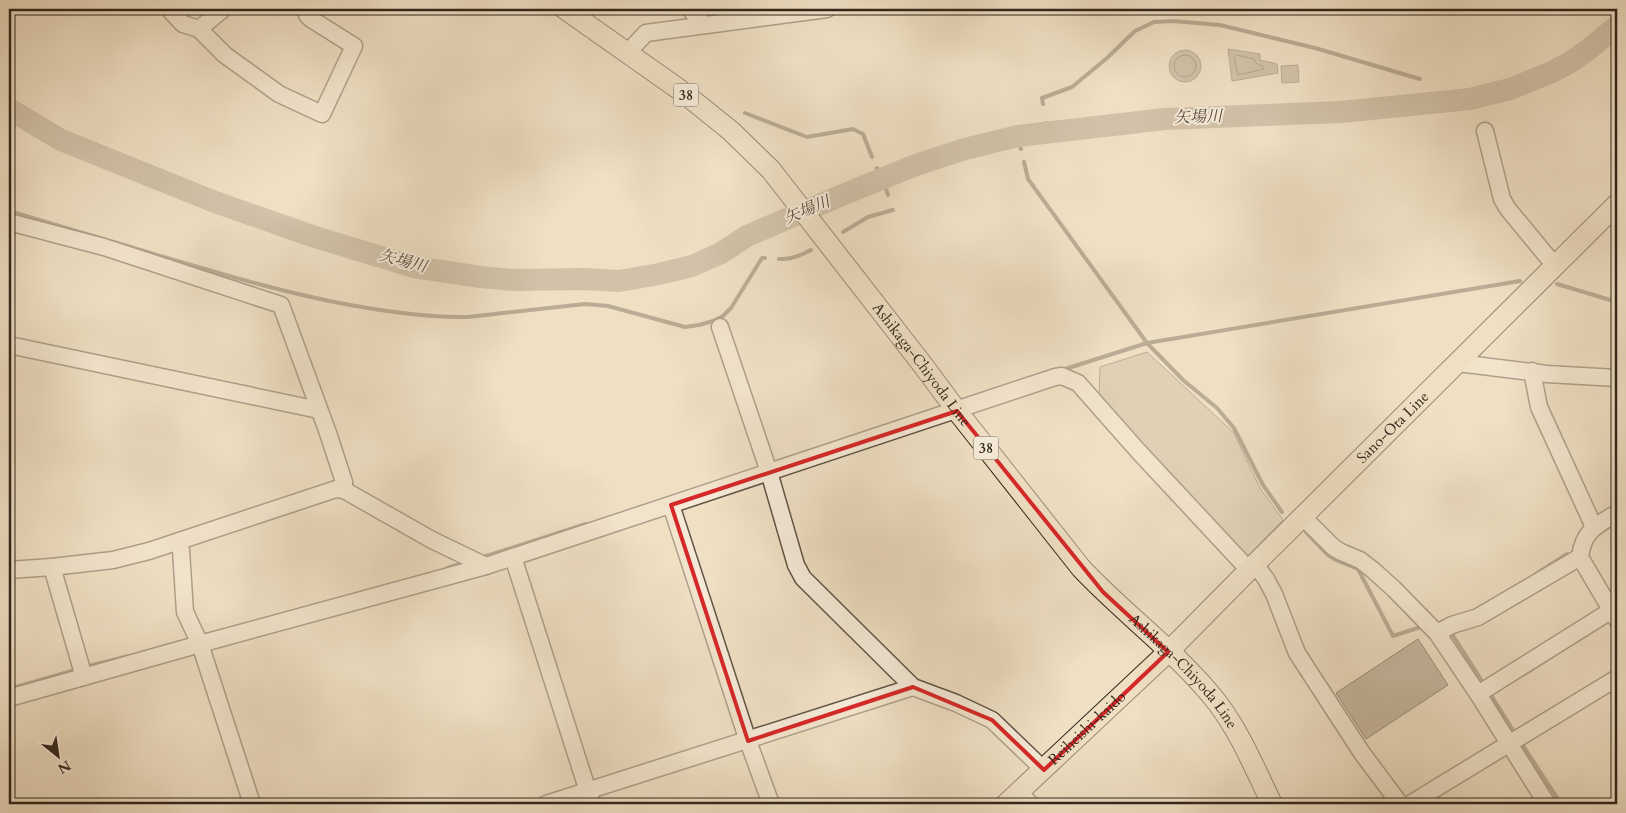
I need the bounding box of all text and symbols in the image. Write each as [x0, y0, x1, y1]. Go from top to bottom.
road number: 38 [674, 84, 698, 106]
water label: 矢場川 [1174, 105, 1224, 129]
water label: 矢場川 [781, 190, 835, 230]
water label: 矢場川 [377, 244, 431, 278]
street label: Ashikaga-Chiyoda Line [868, 298, 976, 431]
street label: Sano-Ota Line [1352, 387, 1433, 467]
road number: 38 [974, 436, 998, 459]
street label: Ashikaga-Chiyoda Line [1125, 609, 1242, 733]
street label: Reiheishi-kaido [1044, 687, 1130, 769]
north arrow [32, 730, 82, 780]
text: N [54, 756, 74, 778]

